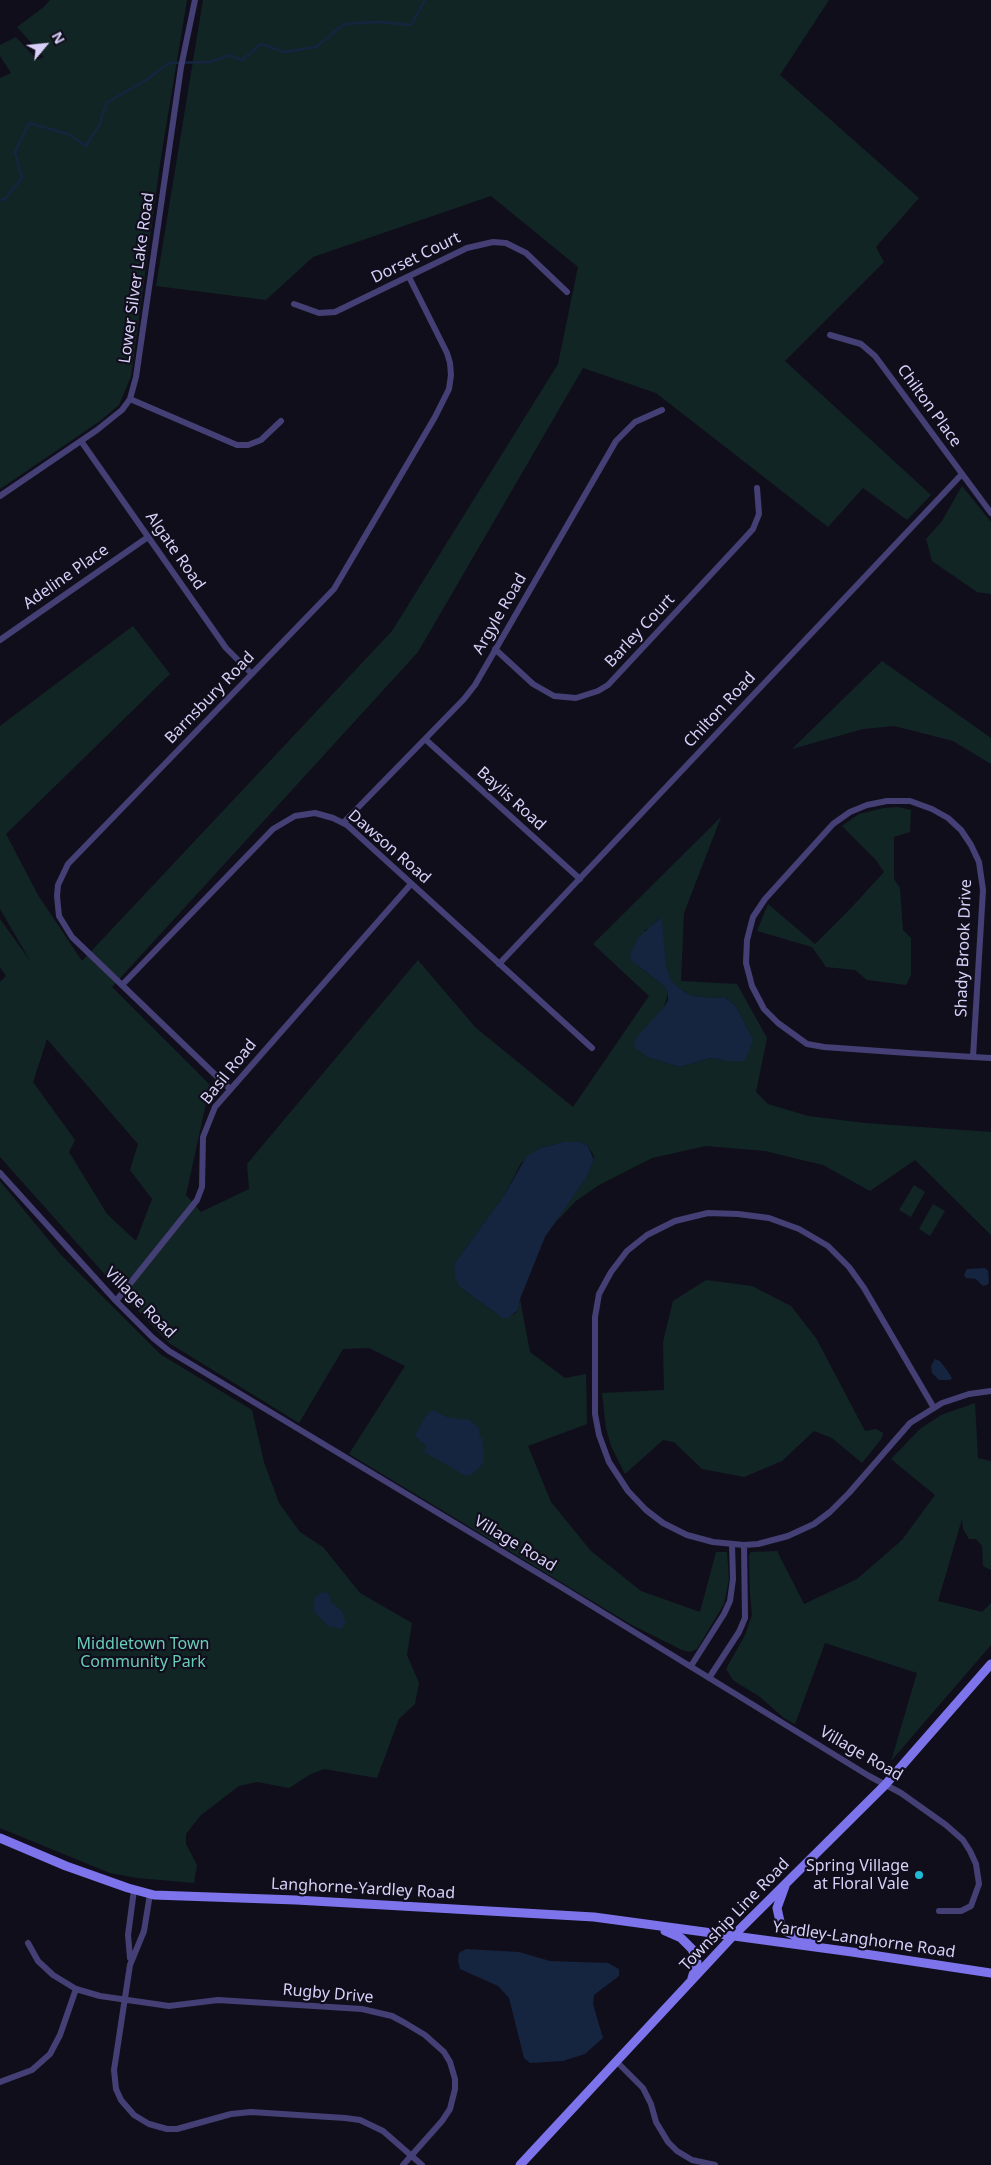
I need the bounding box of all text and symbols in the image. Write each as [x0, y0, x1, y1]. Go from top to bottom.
north arrow [20, 20, 70, 70]
text: N [48, 28, 70, 47]
street label: Lower Silver Lake Road [115, 191, 159, 365]
street label: Dorset Court [368, 228, 464, 288]
street label: Chilton Place [893, 361, 965, 451]
street label: Algate Road [141, 508, 209, 594]
street label: Adeline Place [20, 540, 112, 614]
street label: Argyle Road [469, 570, 531, 658]
street label: Barley Court [601, 590, 679, 672]
street label: Barnsbury Road [161, 648, 259, 748]
street label: Chilton Road [680, 668, 760, 752]
street label: Baylis Road [473, 763, 549, 835]
street label: Dawson Road [344, 806, 434, 888]
street label: Shady Brook Drive [952, 879, 976, 1017]
street label: Basil Road [197, 1036, 261, 1108]
street label: Village Road [101, 1264, 179, 1342]
street label: Village Road [470, 1512, 560, 1576]
park label: Middletown Town Community Park [77, 1634, 209, 1672]
street label: Village Road [816, 1723, 906, 1785]
street label: Township Line Road [676, 1855, 794, 1975]
place label: Spring Village at Floral Vale [806, 1856, 909, 1894]
marker: Spring Village at Floral Vale [913, 1869, 925, 1881]
street label: Langhorne-Yardley Road [270, 1875, 456, 1903]
street label: Yardley-Langhorne Road [771, 1918, 957, 1962]
street label: Rugby Drive [282, 1980, 374, 2008]

